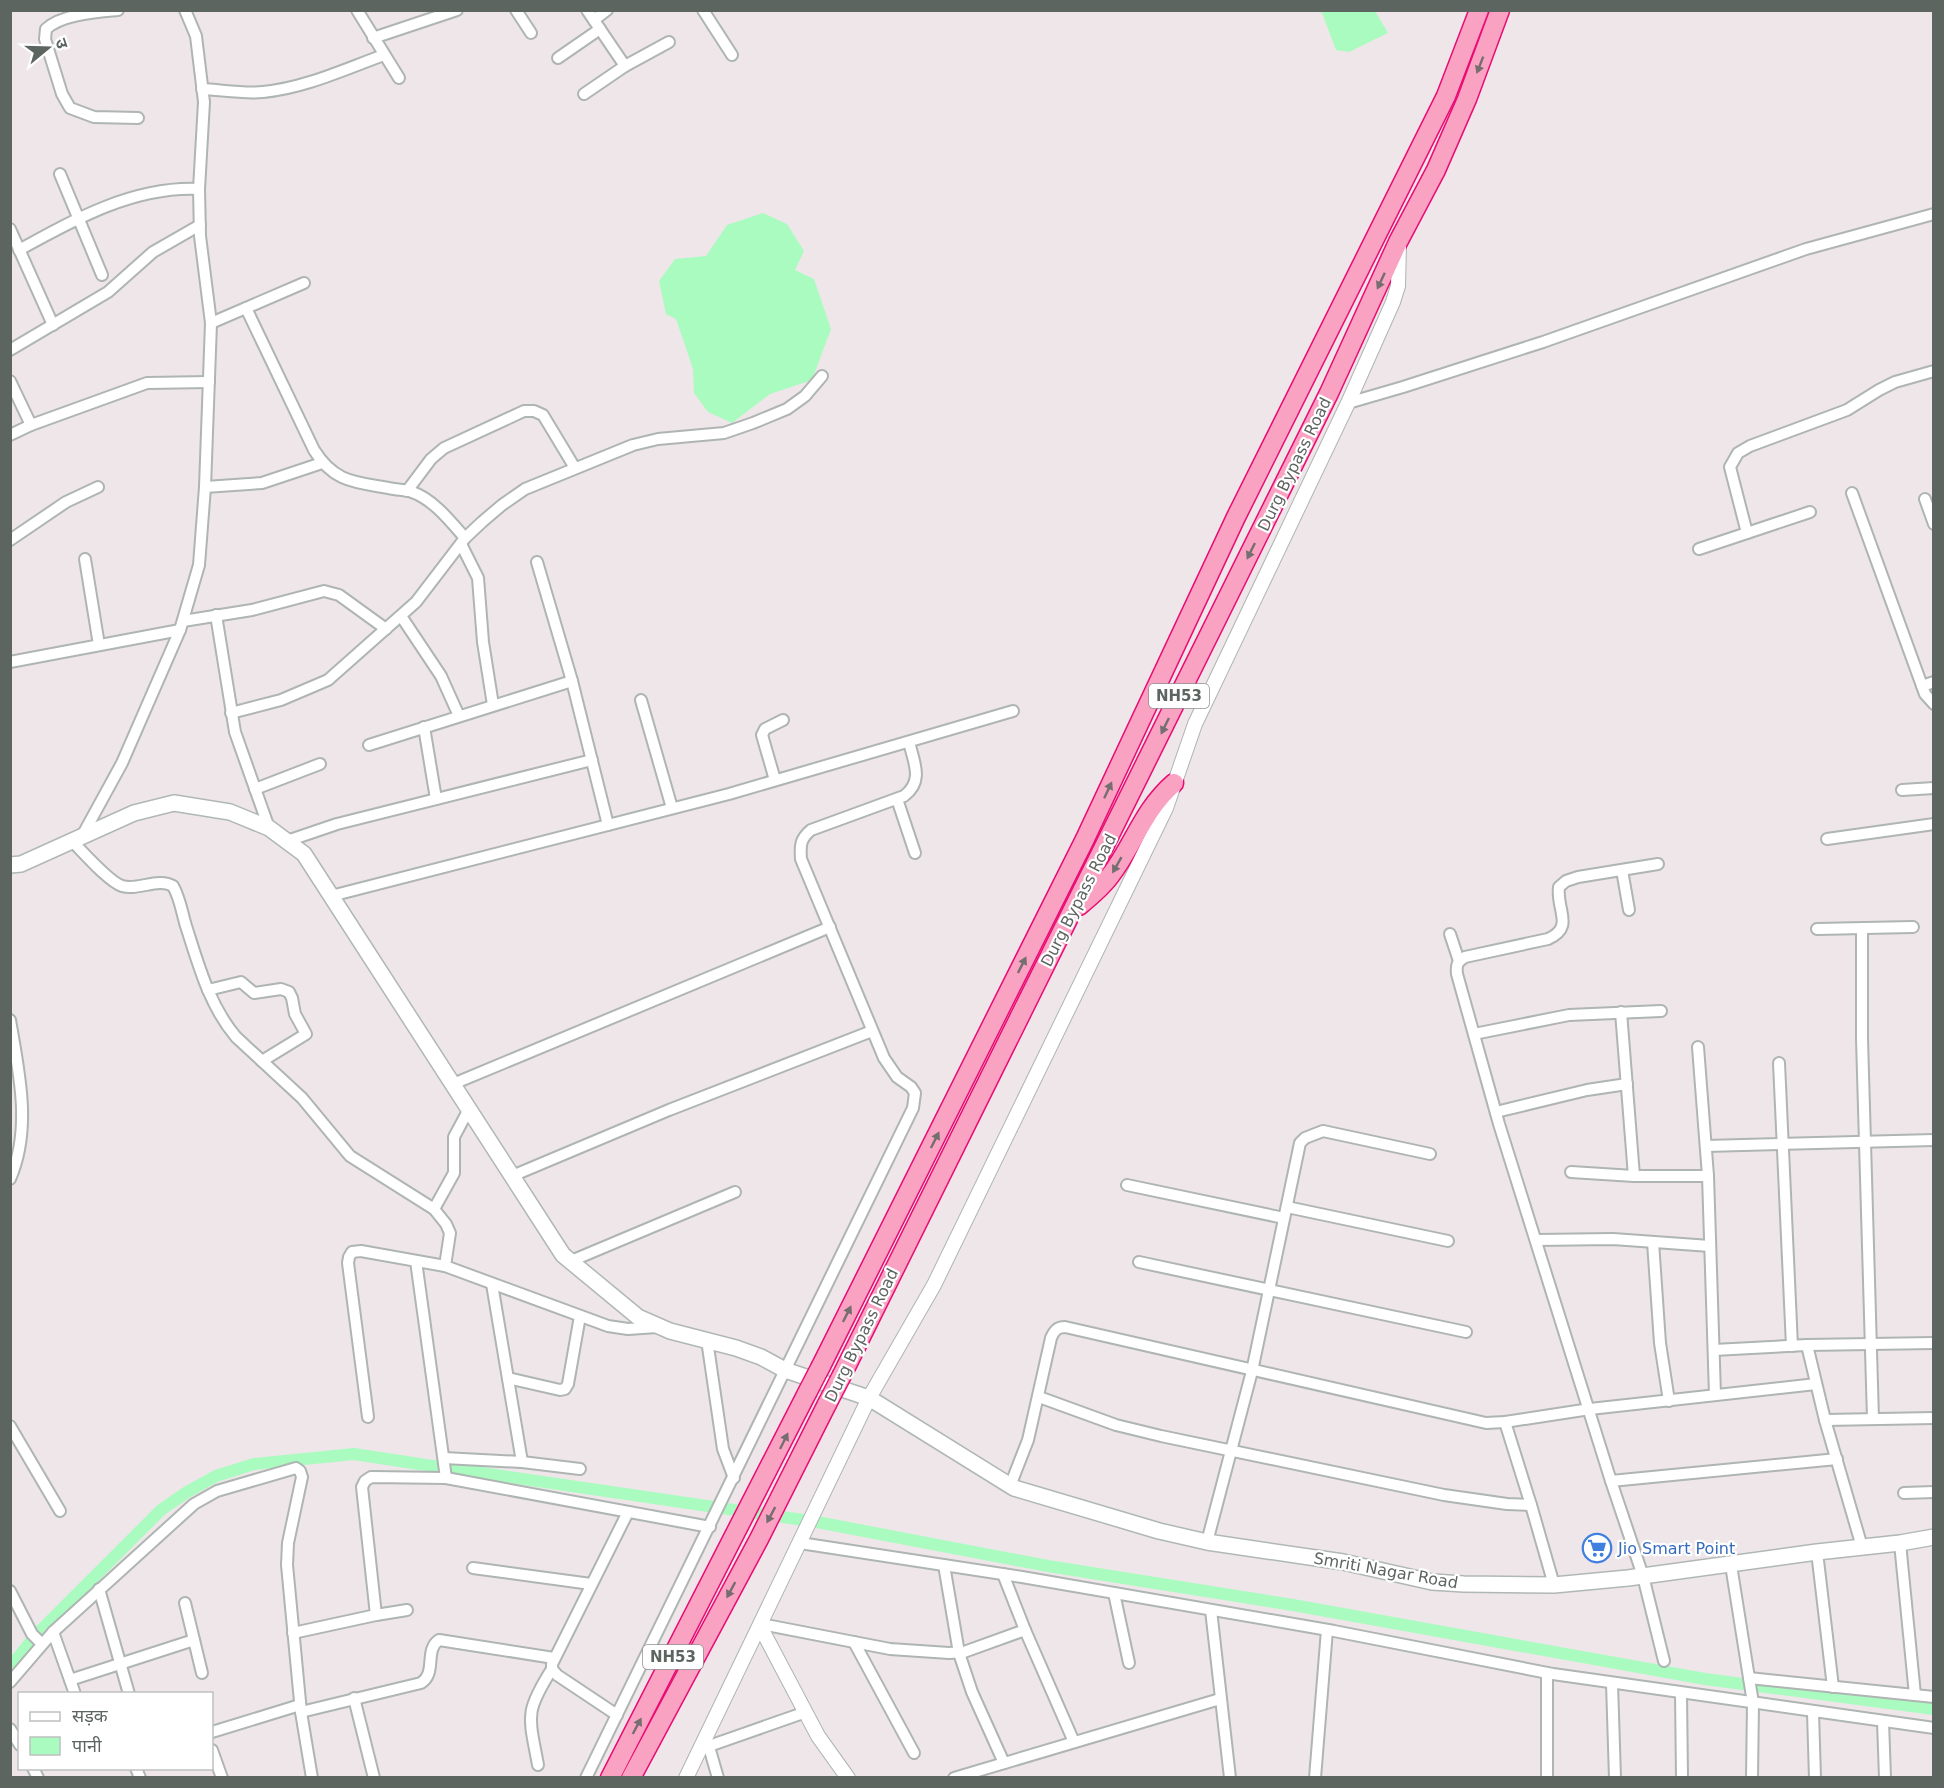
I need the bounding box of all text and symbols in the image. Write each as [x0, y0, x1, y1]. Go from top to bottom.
north arrow [18, 18, 78, 78]
text: उ [51, 36, 72, 51]
one-way arrow [1475, 57, 1485, 75]
one-way arrow [1376, 272, 1386, 290]
street label: Durg Bypass Road [1254, 394, 1335, 534]
one-way arrow [1246, 542, 1256, 559]
road number: NH53 [1149, 684, 1209, 708]
one-way arrow [1160, 717, 1170, 734]
one-way arrow [1103, 782, 1112, 799]
street label: Durg Bypass Road [1037, 831, 1120, 970]
one-way arrow [1112, 857, 1122, 874]
one-way arrow [1016, 956, 1026, 974]
one-way arrow [930, 1131, 939, 1148]
street label: Durg Bypass Road [821, 1265, 902, 1405]
one-way arrow [843, 1305, 852, 1322]
one-way arrow [779, 1433, 788, 1450]
one-way arrow [766, 1507, 776, 1524]
supermarket icon: Jio Smart Point [1581, 1532, 1613, 1564]
place label: Jio Smart Point [1617, 1539, 1735, 1558]
street label: Smriti Nagar Road [1312, 1548, 1460, 1593]
one-way arrow [727, 1582, 736, 1599]
road number: NH53 [643, 1645, 703, 1669]
legend [18, 1692, 213, 1770]
text: सड़क [72, 1705, 109, 1726]
one-way arrow [632, 1717, 642, 1734]
text: पानी [72, 1735, 102, 1756]

